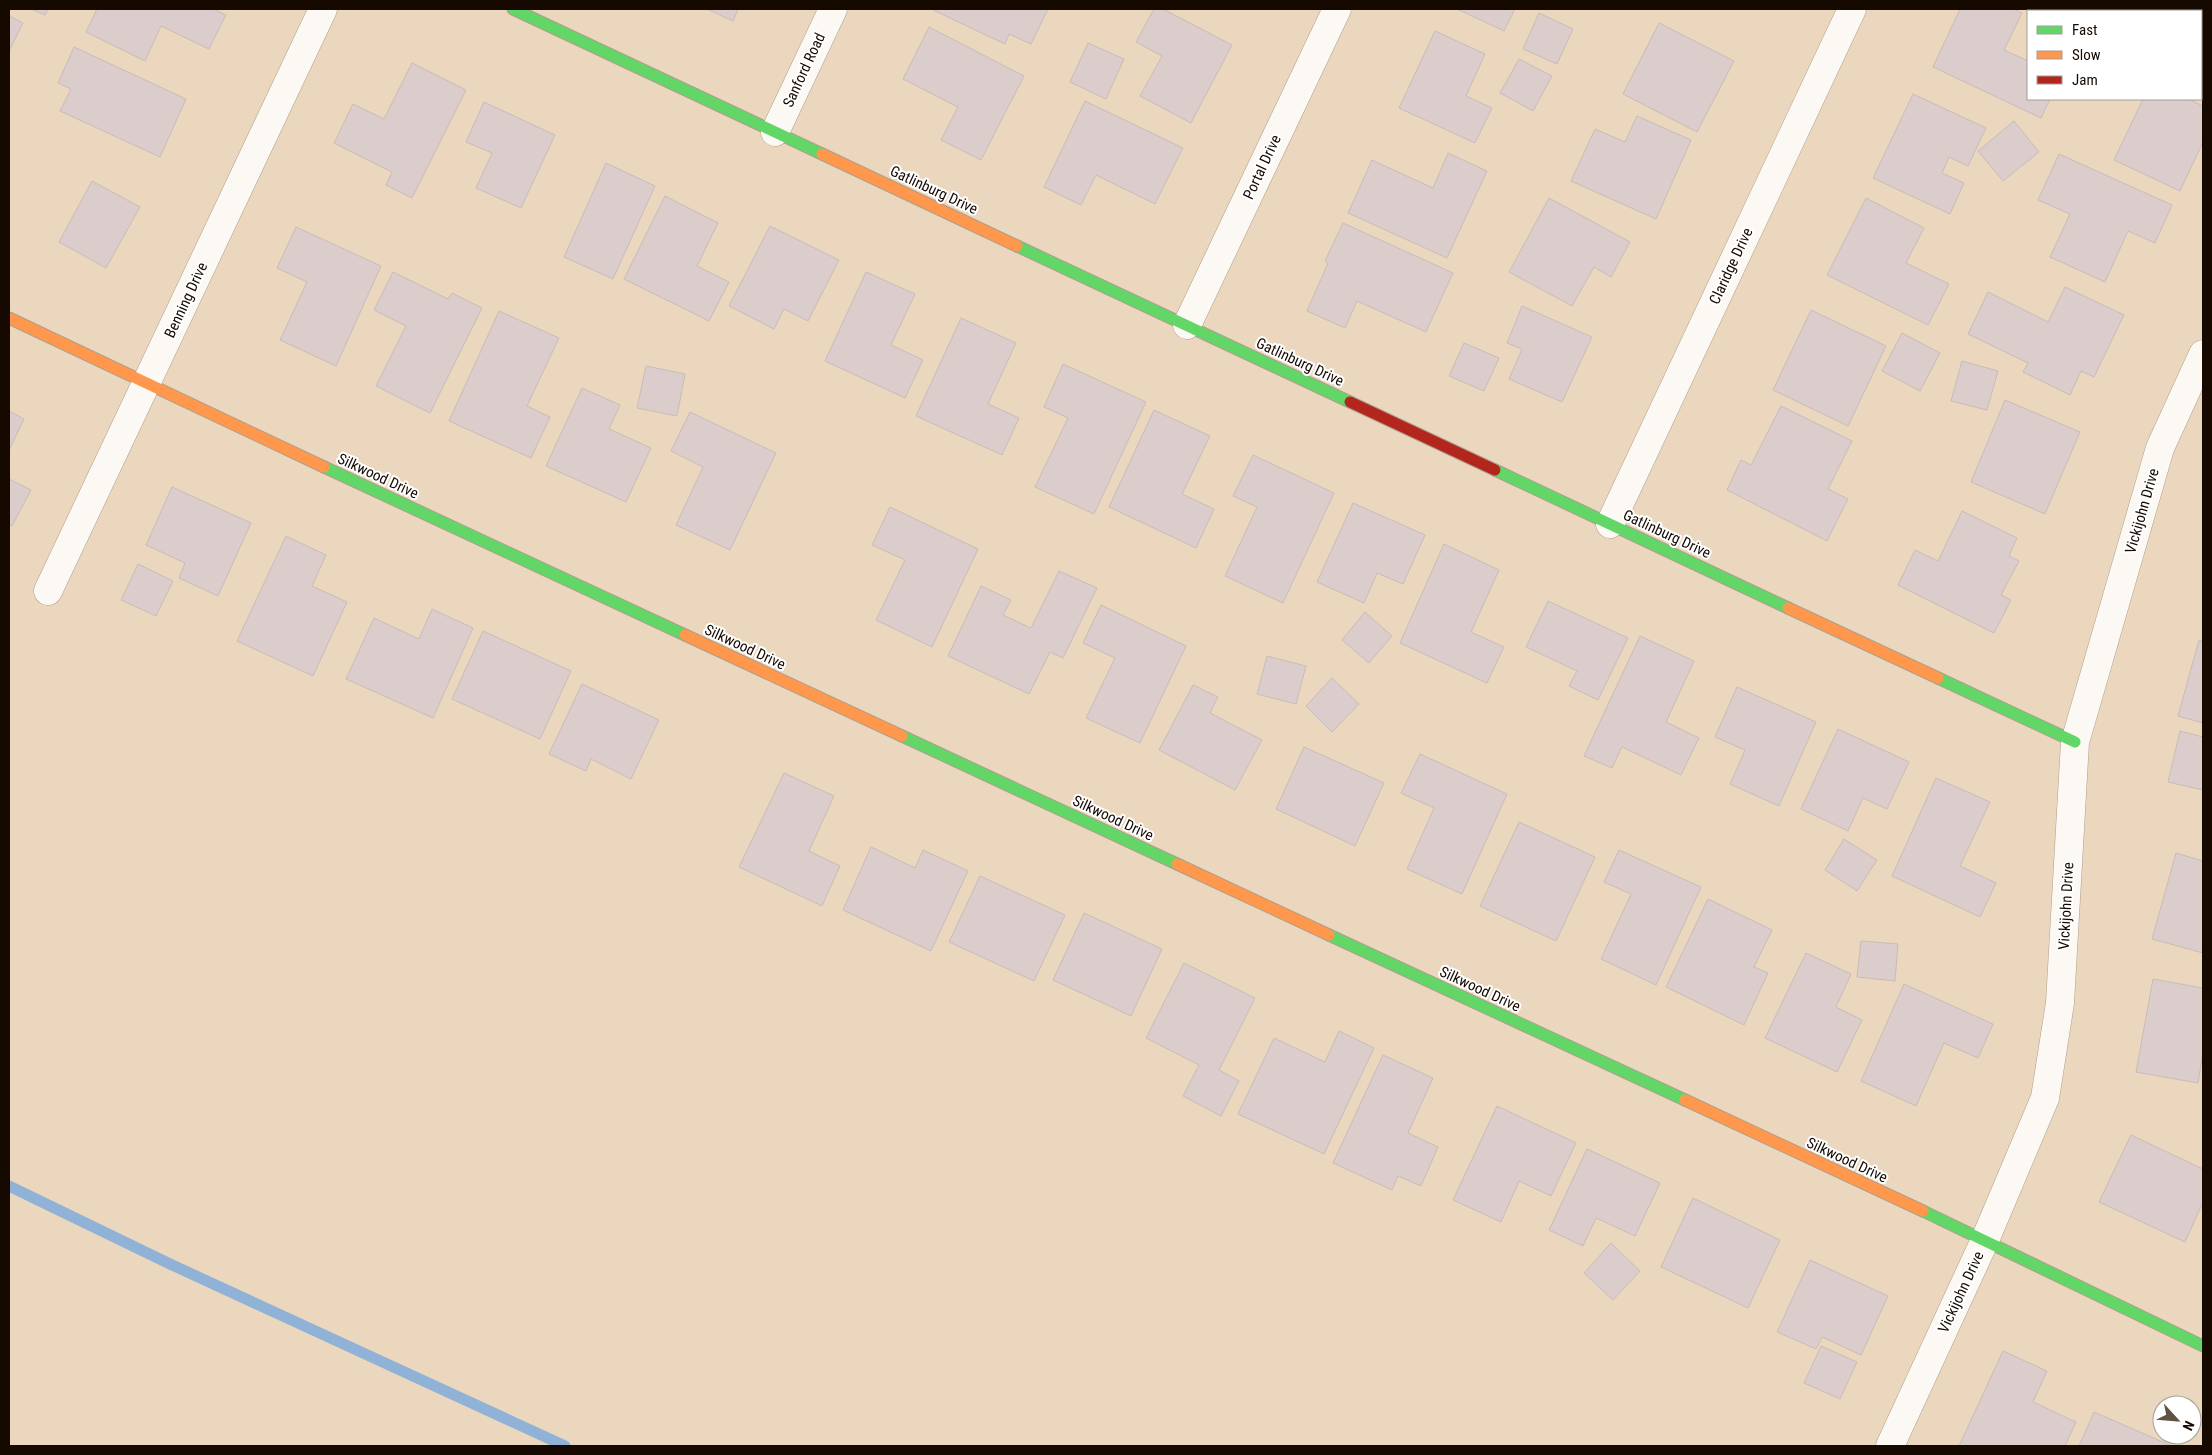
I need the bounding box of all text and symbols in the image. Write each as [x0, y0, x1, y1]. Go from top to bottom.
legend [2027, 10, 2202, 100]
text: Fast [2072, 21, 2097, 39]
street label: Sanford Road [779, 30, 829, 110]
text: Slow [2072, 46, 2101, 64]
text: Jam [2072, 71, 2098, 89]
street label: Portal Drive [1239, 132, 1285, 202]
street label: Gatlinburg Drive [887, 162, 981, 218]
street label: Claridge Drive [1705, 225, 1757, 307]
street label: Benning Drive [161, 259, 211, 341]
street label: Gatlinburg Drive [1253, 334, 1347, 390]
street label: Silkwood Drive [335, 449, 421, 503]
street label: Vickijohn Drive [2121, 466, 2163, 556]
street label: Gatlinburg Drive [1620, 506, 1714, 562]
street label: Silkwood Drive [702, 620, 788, 674]
street label: Silkwood Drive [1070, 791, 1156, 845]
street label: Vickijohn Drive [2055, 862, 2077, 950]
street label: Silkwood Drive [1437, 962, 1523, 1016]
street label: Silkwood Drive [1804, 1133, 1890, 1187]
street label: Vickijohn Drive [1934, 1248, 1988, 1336]
north arrow [2152, 1395, 2202, 1445]
text: N [2180, 1418, 2198, 1433]

